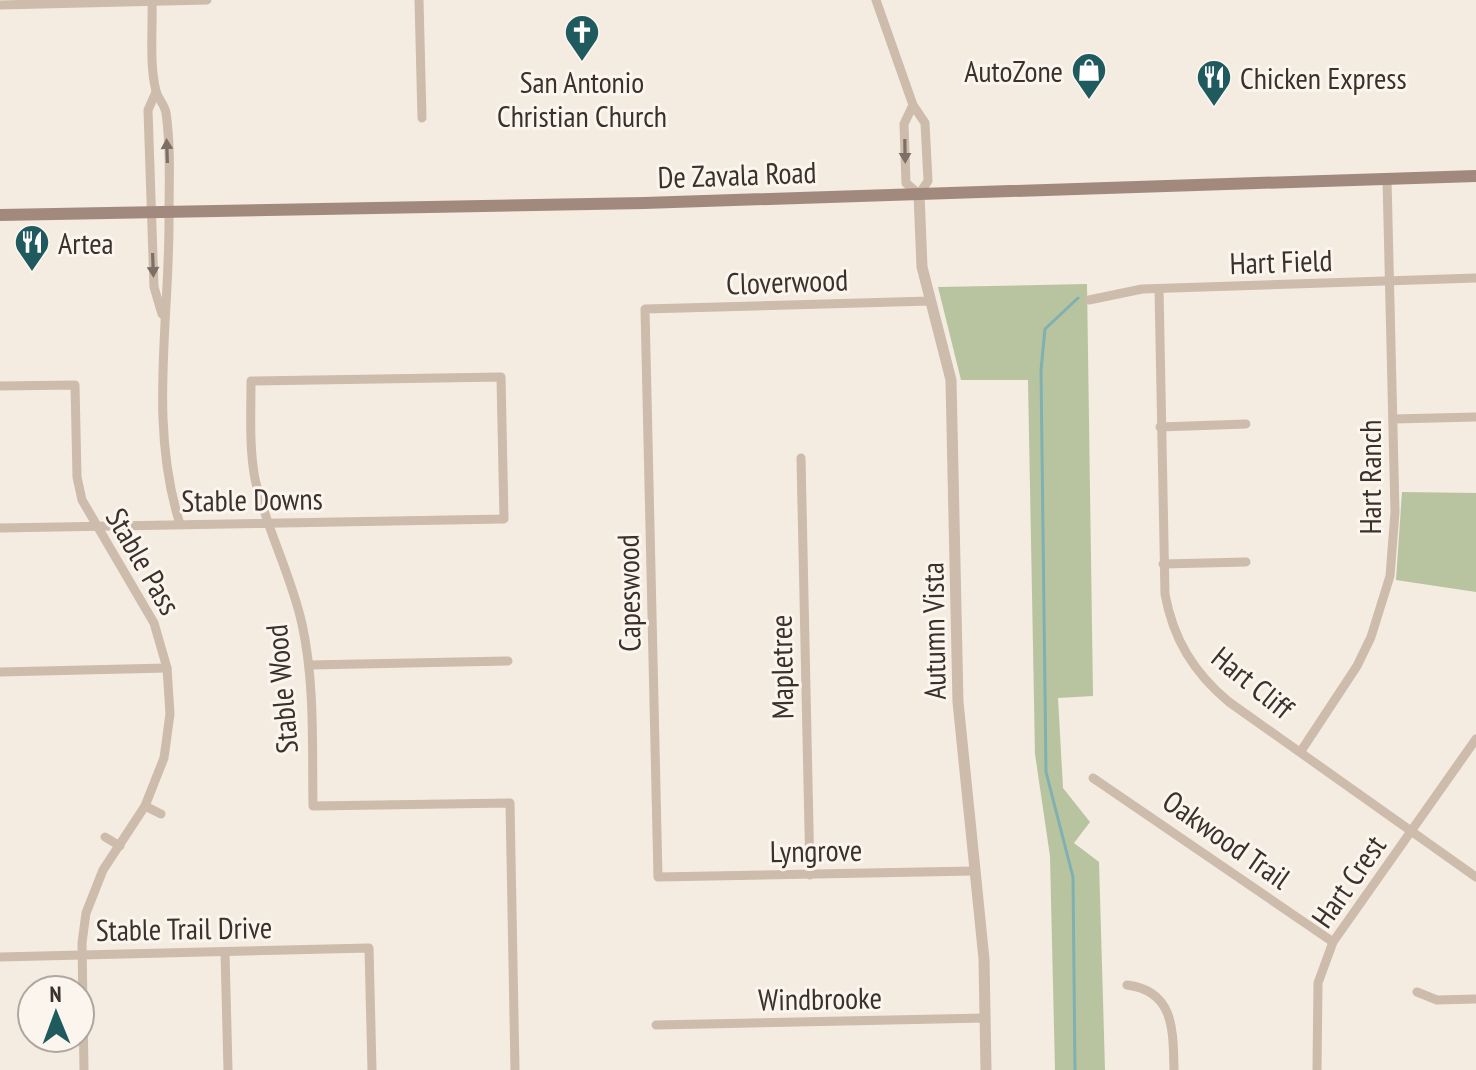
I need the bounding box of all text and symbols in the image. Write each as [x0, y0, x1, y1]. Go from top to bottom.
church icon: San Antonio Christian Church [563, 13, 601, 63]
place label: AutoZone [964, 51, 1063, 90]
shop icon: AutoZone [1070, 51, 1108, 101]
restaurant icon: Chicken Express [1195, 58, 1233, 108]
place label: Chicken Express [1240, 58, 1407, 97]
place label: San Antonio Christian Church [497, 62, 667, 135]
one-way arrow [161, 138, 173, 163]
one-way arrow [899, 139, 911, 164]
street label: De Zavala Road [657, 152, 817, 196]
restaurant icon: Artea [13, 223, 51, 273]
place label: Artea [58, 223, 114, 262]
street label: Hart Field [1229, 240, 1333, 282]
one-way arrow [146, 253, 159, 278]
street label: Cloverwood [725, 259, 849, 303]
street label: Hart Ranch [1350, 419, 1389, 535]
street label: Stable Downs [181, 478, 323, 520]
street label: Stable Pass [98, 501, 190, 621]
street label: Capeswood [607, 534, 649, 652]
street label: Autumn Vista [912, 562, 954, 700]
street label: Mapletree [761, 614, 801, 720]
street label: Stable Wood [256, 623, 306, 755]
street label: Hart Cliff [1204, 637, 1303, 728]
street label: Oakwood Trail [1156, 781, 1298, 897]
street label: Hart Crest [1302, 827, 1394, 935]
street label: Lyngrove [769, 830, 863, 870]
street label: Stable Trail Drive [95, 907, 273, 949]
north arrow [16, 974, 96, 1054]
street label: Windbrooke [758, 977, 882, 1019]
text: N [49, 980, 62, 1008]

